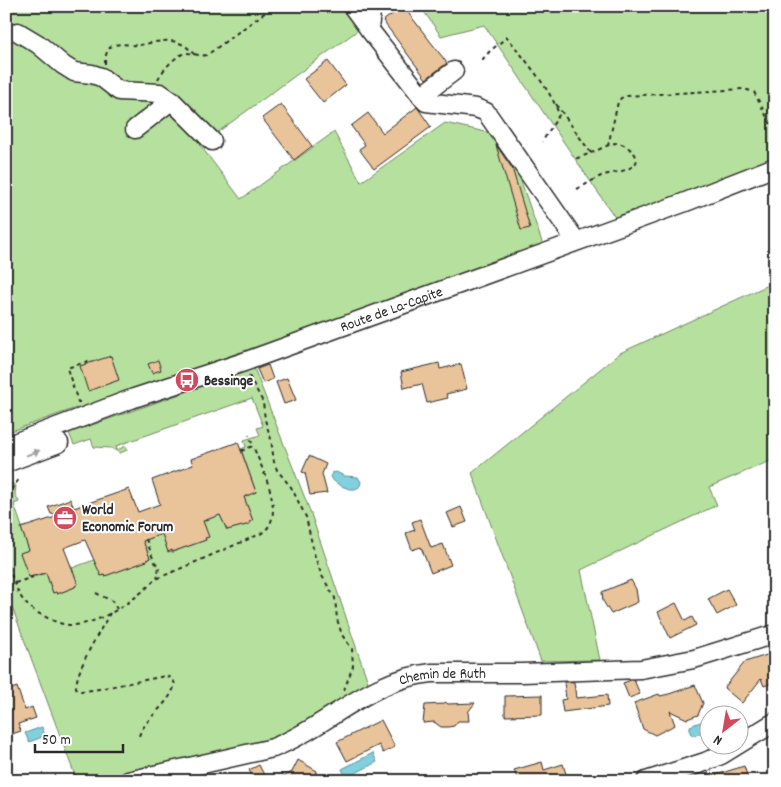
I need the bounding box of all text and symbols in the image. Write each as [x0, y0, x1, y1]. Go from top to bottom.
street label: Route de La-Capite [337, 282, 447, 339]
bus stop icon: Bessinge [174, 367, 200, 393]
place label: Bessinge [204, 371, 254, 393]
one-way arrow [25, 449, 40, 456]
place label: World Economic Forum [82, 500, 173, 539]
office icon: World Economic Forum [52, 505, 78, 531]
street label: Chemin de Ruth [396, 664, 486, 692]
north arrow [698, 704, 748, 754]
scale bar [35, 722, 122, 754]
text: N [710, 729, 726, 750]
text: 50 m [42, 730, 71, 752]

